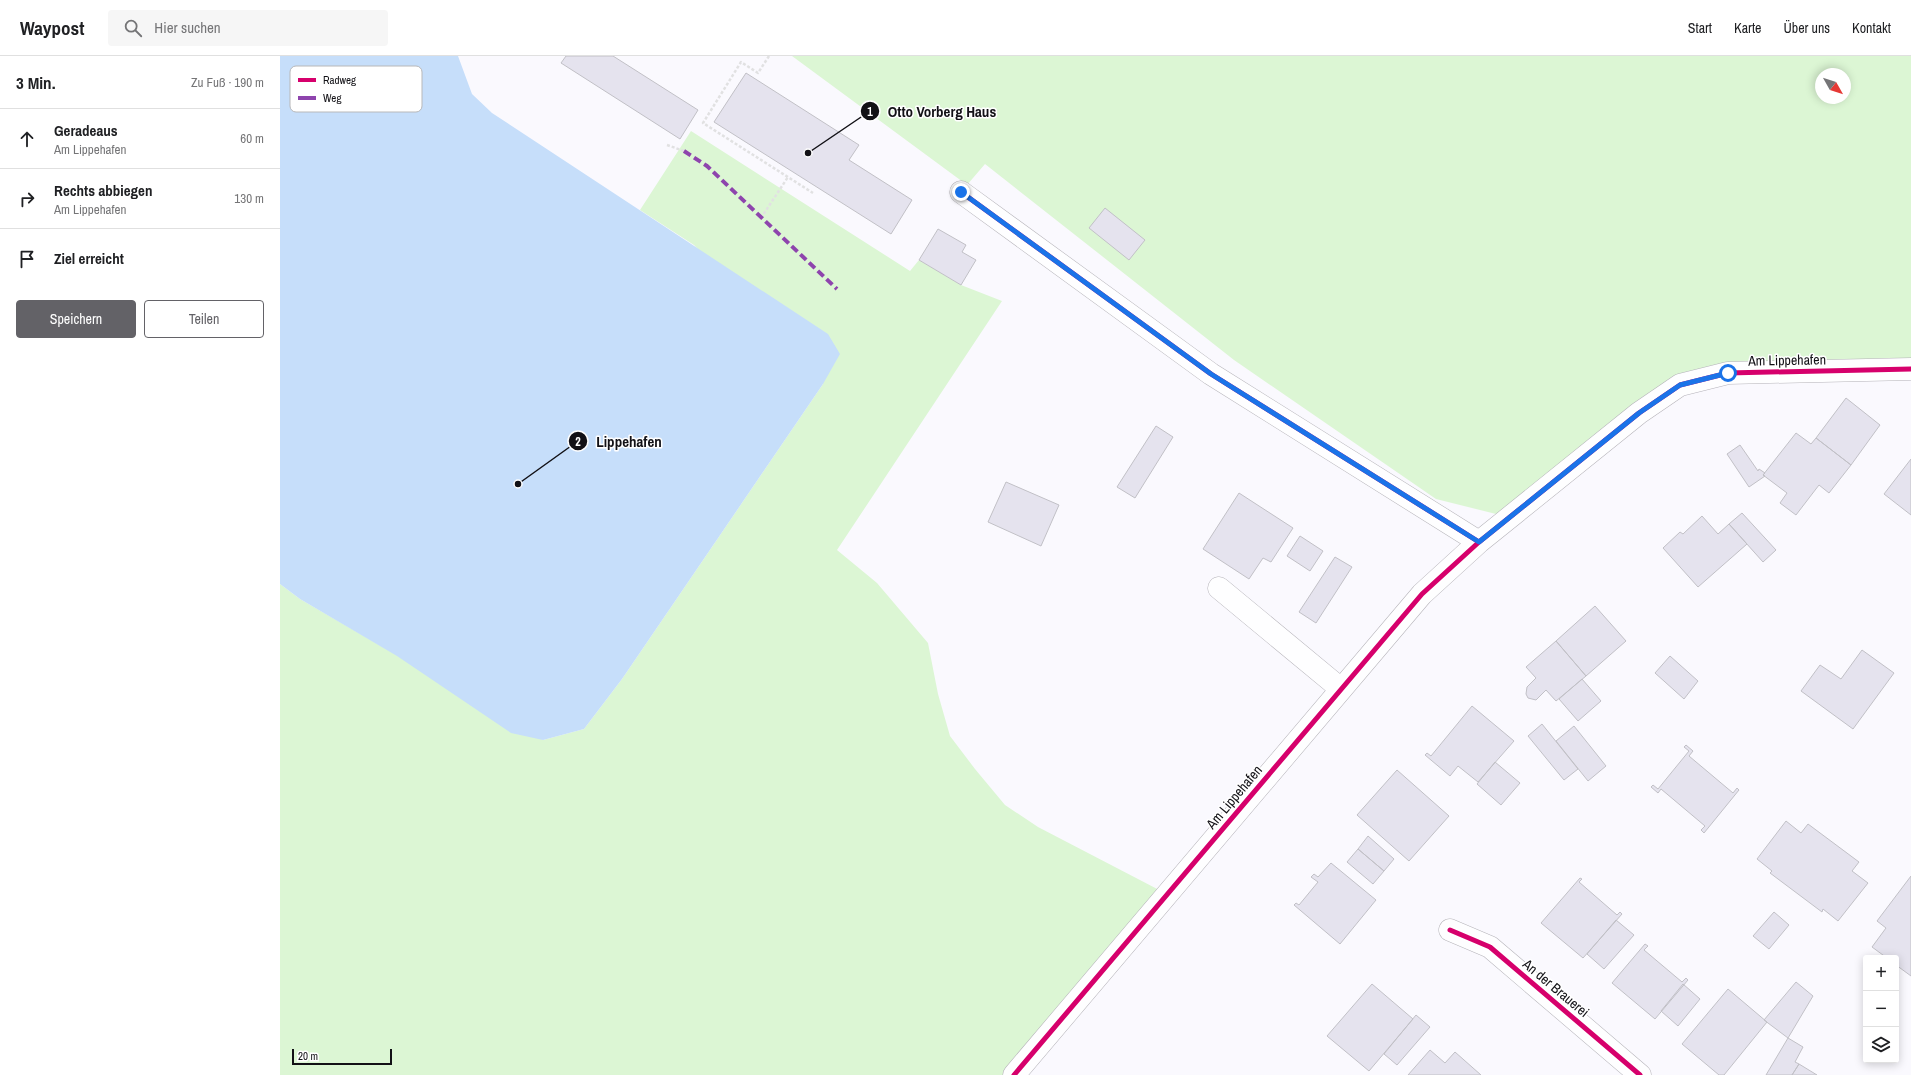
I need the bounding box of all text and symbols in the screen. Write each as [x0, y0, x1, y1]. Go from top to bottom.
search box [108, 10, 388, 46]
text: Waypost [20, 15, 84, 41]
icon: search [122, 17, 144, 39]
text: Hier suchen [154, 17, 221, 38]
text: Start [1688, 19, 1712, 37]
text: Karte [1734, 19, 1761, 37]
text: Über uns [1783, 19, 1830, 37]
text: Kontakt [1852, 19, 1891, 37]
legend [290, 66, 422, 112]
north arrow [1815, 68, 1851, 104]
text: 3 Min. [16, 71, 56, 94]
text: Radweg [323, 73, 356, 87]
text: Zu Fuß · 190 m [191, 74, 264, 91]
text: Weg [323, 91, 341, 105]
callout: Otto Vorberg Haus [860, 98, 1004, 125]
text: Otto Vorberg Haus [888, 101, 996, 122]
text: 1 [867, 104, 873, 120]
text: Geradeaus [54, 120, 118, 141]
icon: ahead [16, 128, 38, 150]
text: 60 m [240, 130, 264, 147]
text: Am Lippehafen [54, 141, 126, 158]
text: Rechts abbiegen [54, 180, 152, 201]
route end [952, 183, 970, 201]
icon: right [16, 188, 38, 210]
text: 130 m [234, 190, 264, 207]
text: Am Lippehafen [54, 201, 126, 218]
icon: arrive [16, 248, 38, 270]
text: Ziel erreicht [54, 248, 124, 269]
button: Speichern [16, 300, 136, 338]
button: Teilen [144, 300, 264, 338]
street label: Am Lippehafen [1747, 350, 1826, 370]
route start [1719, 364, 1737, 382]
callout: Lippehafen [568, 428, 670, 455]
text: Lippehafen [596, 431, 662, 452]
text: 2 [575, 434, 581, 450]
street label: Am Lippehafen [1201, 761, 1266, 833]
street label: An der Brauerei [1518, 954, 1593, 1021]
map controls [1863, 955, 1899, 1063]
button: + [1863, 955, 1899, 991]
button: − [1863, 991, 1899, 1027]
button: layers [1863, 1027, 1899, 1063]
scale bar [292, 1047, 392, 1066]
text: 20 m [298, 1049, 318, 1063]

